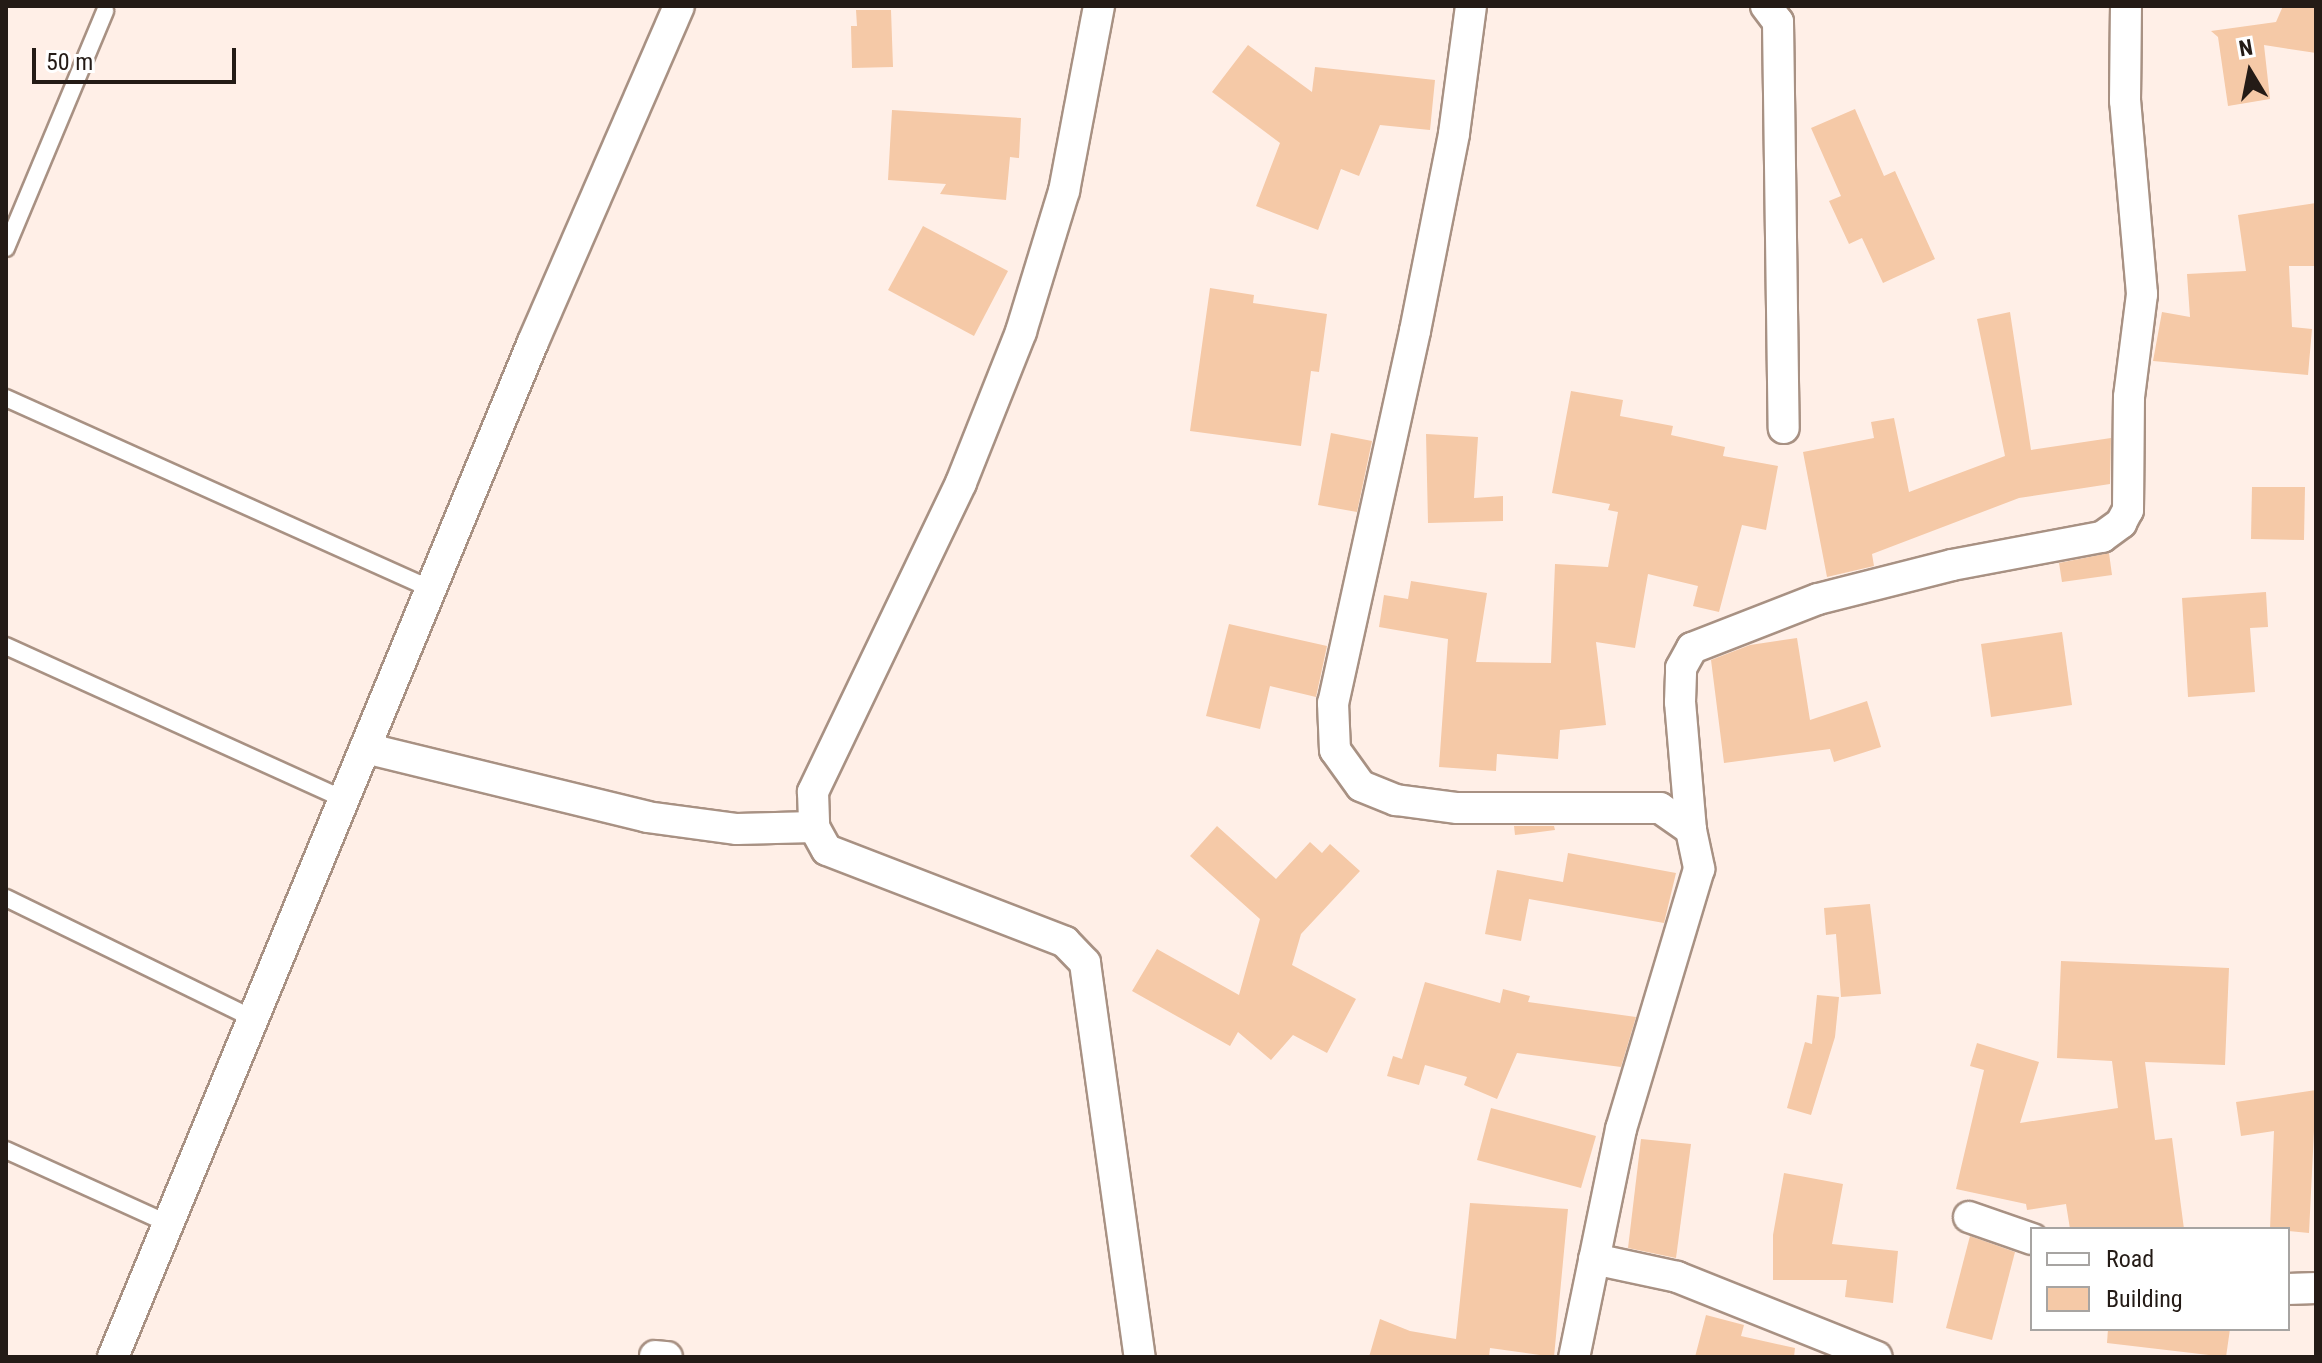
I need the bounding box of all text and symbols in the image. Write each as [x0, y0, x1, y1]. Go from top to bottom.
scale bar [36, 32, 240, 82]
north arrow [2210, 32, 2290, 112]
text: N [2237, 34, 2255, 61]
text: 50 m [46, 48, 93, 76]
legend [2030, 1227, 2290, 1331]
text: Road [2106, 1245, 2154, 1273]
text: Building [2106, 1285, 2183, 1313]

